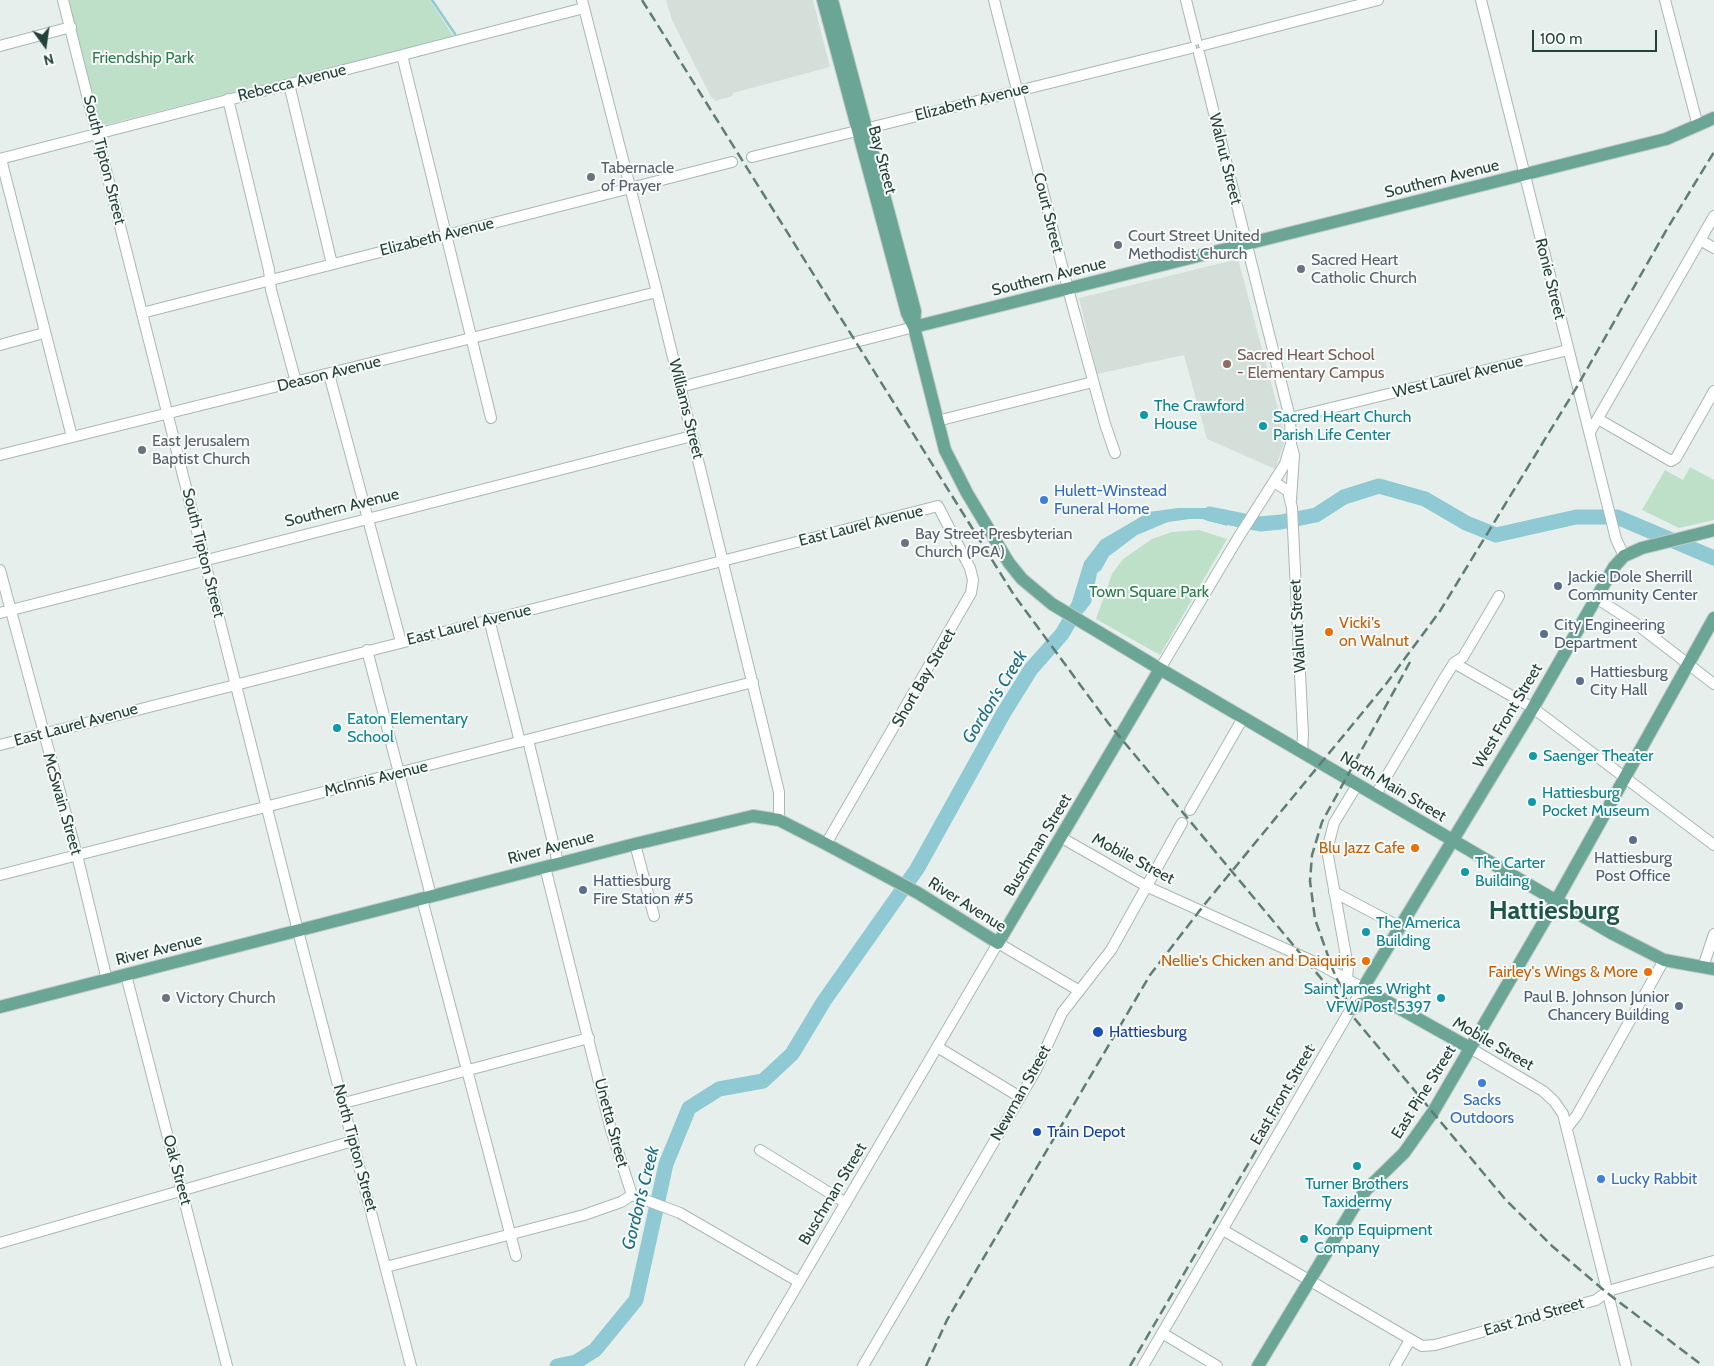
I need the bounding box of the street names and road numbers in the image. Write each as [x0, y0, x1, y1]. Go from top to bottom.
street label: Rebecca Avenue [236, 60, 348, 106]
street label: Elizabeth Avenue [913, 79, 1031, 125]
street label: South Tipton Street [79, 93, 129, 227]
street label: Walnut Street [1204, 111, 1246, 207]
street label: Bay Street [864, 124, 900, 196]
street label: Southern Avenue [1383, 156, 1501, 202]
street label: Court Street [1029, 171, 1067, 255]
street label: Elizabeth Avenue [378, 214, 496, 260]
street label: Ronie Street [1531, 236, 1569, 322]
street label: Southern Avenue [990, 254, 1108, 300]
street label: Deason Avenue [275, 352, 383, 396]
street label: West Laurel Avenue [1391, 352, 1525, 402]
street label: Williams Street [664, 357, 708, 461]
street label: Southern Avenue [283, 485, 401, 531]
street label: South Tipton Street [178, 486, 228, 620]
street label: East Laurel Avenue [797, 501, 925, 551]
street label: Walnut Street [1286, 579, 1310, 673]
street label: East Laurel Avenue [405, 600, 533, 650]
street label: Short Bay Street [888, 625, 960, 731]
street label: West Front Street [1469, 660, 1547, 772]
street label: East Laurel Avenue [12, 699, 140, 751]
street label: North Main Street [1337, 748, 1449, 826]
street label: McSwain Street [38, 751, 86, 857]
street label: McInnis Avenue [322, 757, 430, 801]
street label: Buschman Street [1000, 790, 1076, 900]
street label: River Avenue [506, 827, 596, 869]
street label: Mobile Street [1089, 829, 1177, 889]
street label: River Avenue [924, 873, 1010, 937]
street label: River Avenue [114, 930, 204, 970]
street label: Mobile Street [1449, 1013, 1537, 1075]
street label: Newman Street [987, 1042, 1055, 1144]
street label: East Front Street [1247, 1042, 1319, 1148]
street label: East Pine Street [1388, 1042, 1460, 1142]
street label: Unetta Street [590, 1076, 632, 1170]
street label: North Tipton Street [329, 1082, 381, 1214]
street label: Oak Street [158, 1133, 196, 1207]
street label: Buschman Street [795, 1139, 871, 1249]
street label: East 2nd Street [1482, 1294, 1586, 1340]

